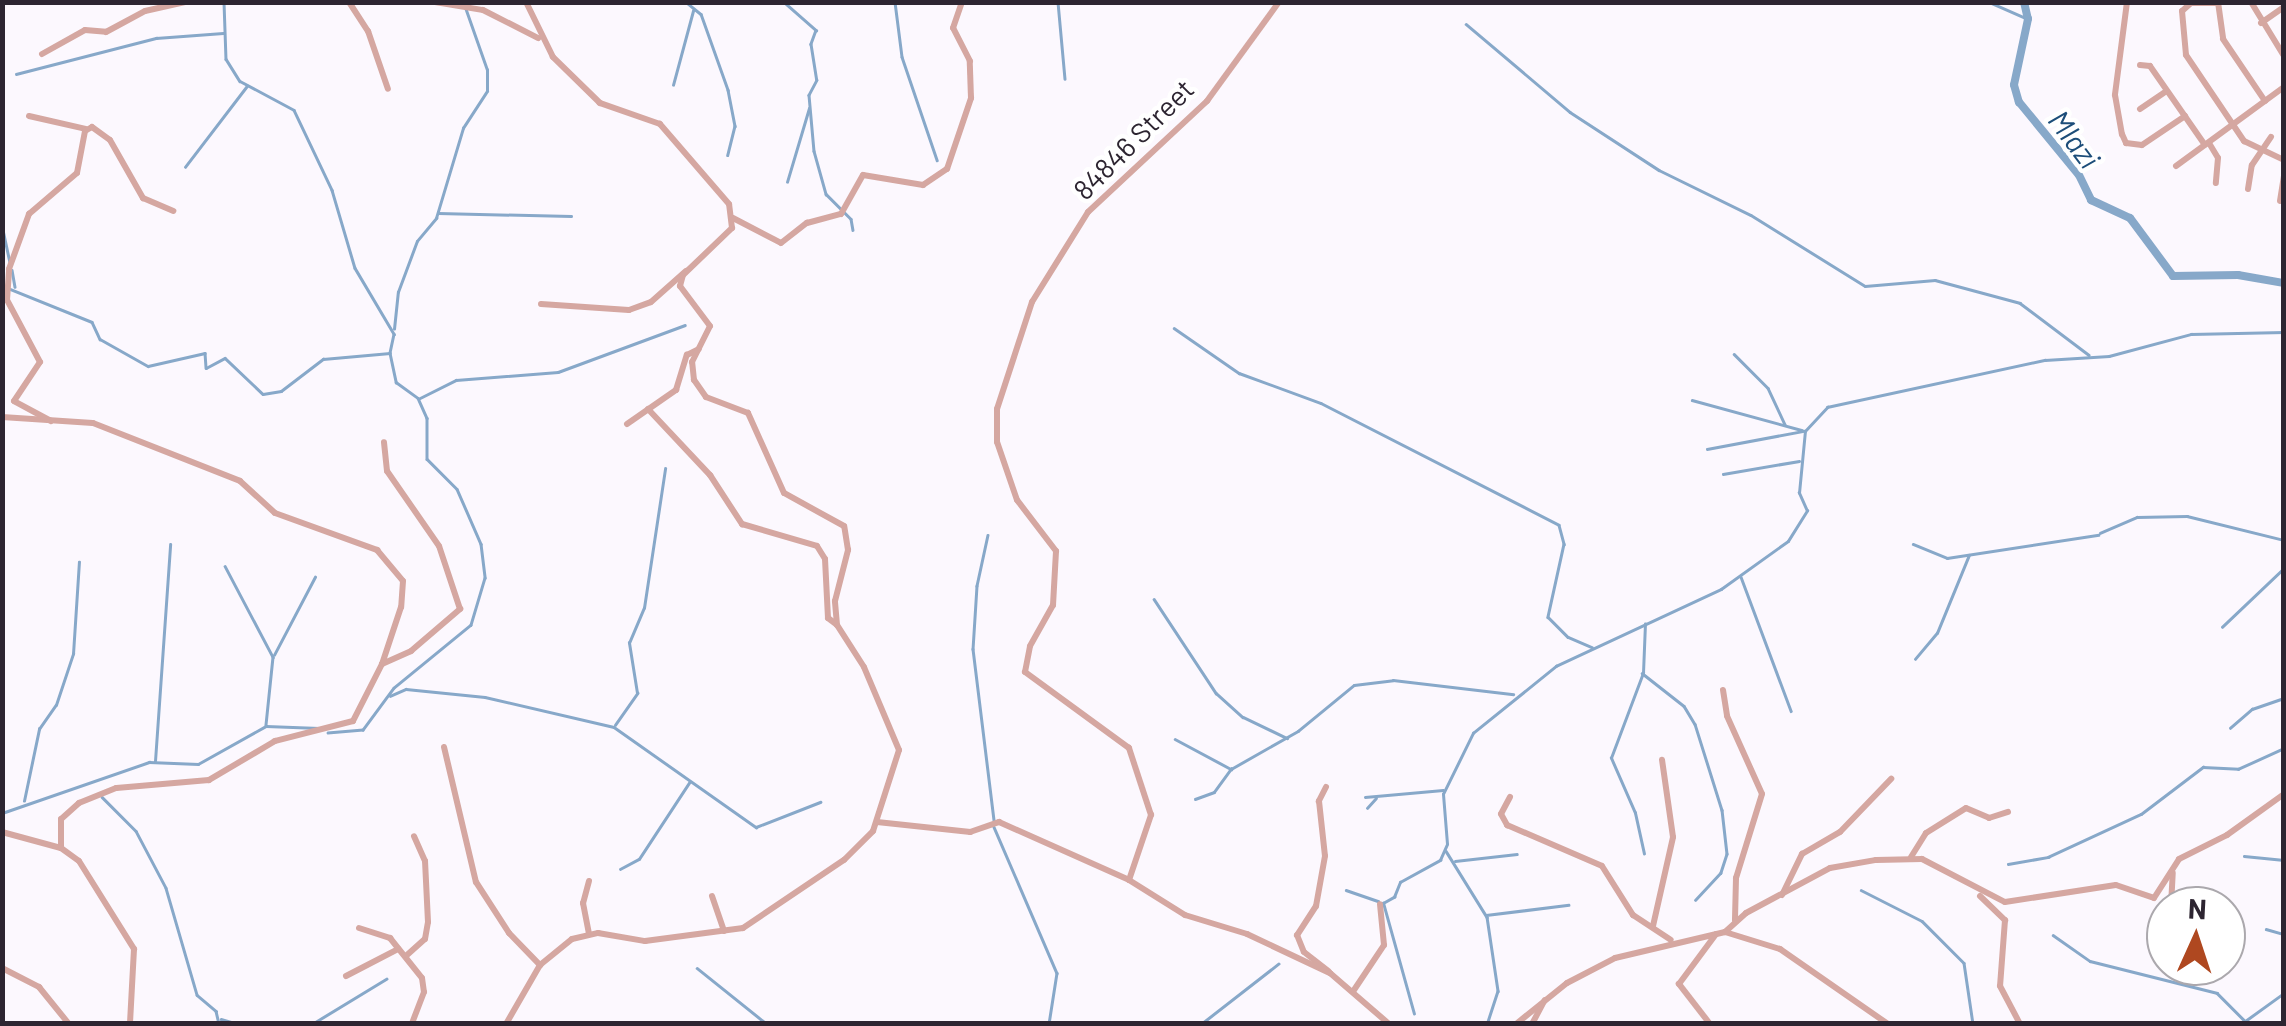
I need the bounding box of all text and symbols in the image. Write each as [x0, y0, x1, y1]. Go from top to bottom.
street label: 84846 Street [1066, 72, 1200, 206]
water label: Mlazi [2041, 103, 2109, 175]
north arrow [2146, 886, 2246, 986]
text: N [2187, 891, 2208, 926]

